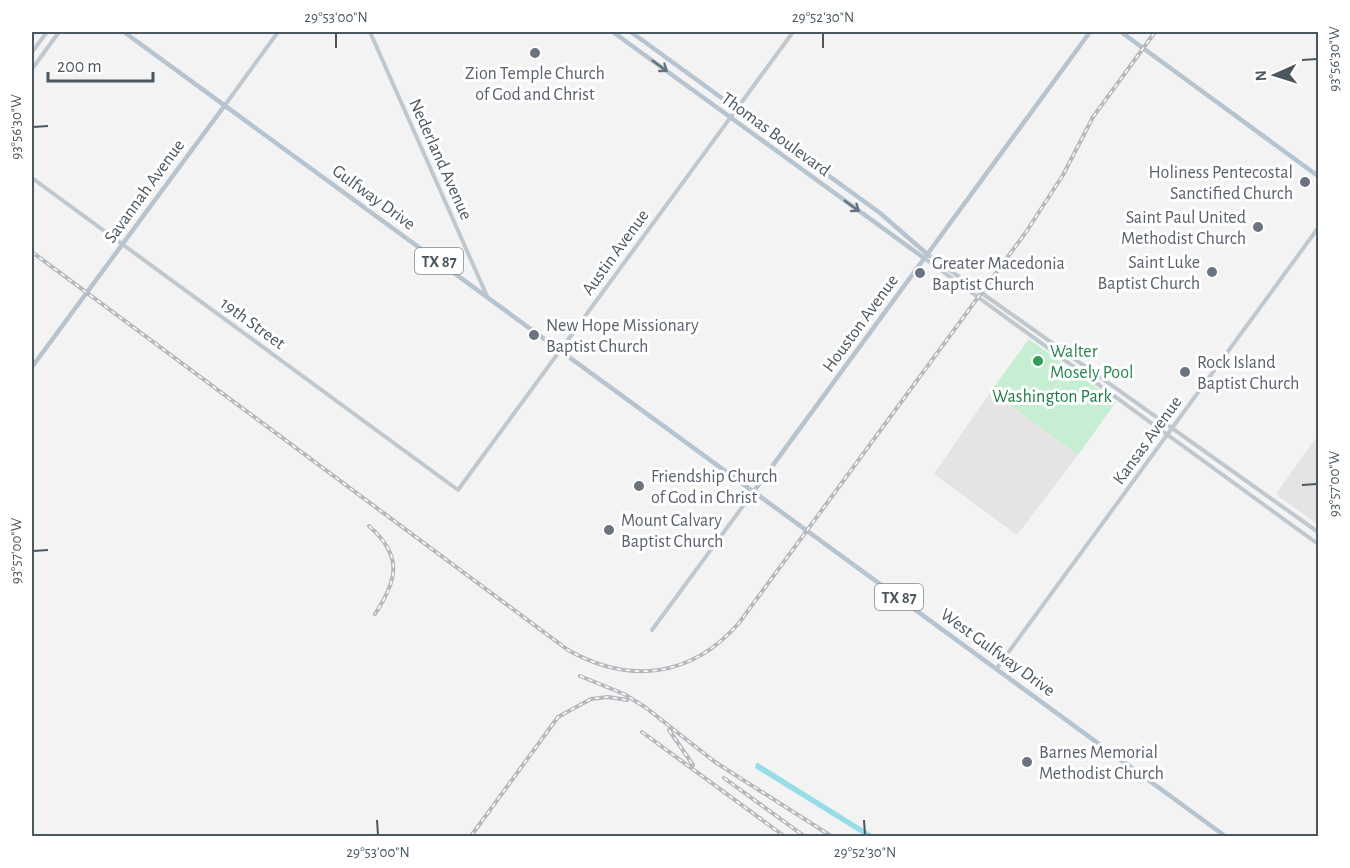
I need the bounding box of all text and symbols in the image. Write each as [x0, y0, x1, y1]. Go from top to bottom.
text: 29°53'00"N [304, 10, 368, 25]
text: 29°52'30"N [792, 10, 854, 25]
text: 93°56'30"W [1327, 26, 1342, 92]
scale bar [48, 45, 153, 83]
north arrow [1245, 45, 1305, 105]
marker: Zion Temple Church of God and Christ [528, 46, 542, 60]
text: 200 m [57, 58, 102, 76]
one-way arrow [652, 60, 668, 72]
place label: Zion Temple Church of God and Christ [465, 65, 605, 104]
text: N [1253, 70, 1269, 82]
street label: Thomas Boulevard [718, 89, 833, 180]
text: 93°56'30"W [9, 94, 24, 160]
street label: Nederland Avenue [405, 96, 475, 223]
street label: Savannah Avenue [101, 136, 188, 247]
street label: Gulfway Drive [329, 162, 418, 234]
place label: Holiness Pentecostal Sanctified Church [1149, 164, 1293, 203]
marker: Holiness Pentecostal Sanctified Church [1298, 175, 1312, 189]
one-way arrow [843, 199, 859, 212]
street label: Austin Avenue [579, 207, 653, 299]
place label: Saint Paul United Methodist Church [1121, 209, 1246, 248]
marker: Saint Paul United Methodist Church [1251, 220, 1265, 234]
road number: TX 87 [415, 248, 463, 274]
place label: Saint Luke Baptist Church [1098, 254, 1200, 293]
place label: Greater Macedonia Baptist Church [932, 255, 1065, 294]
marker: Saint Luke Baptist Church [1205, 265, 1219, 279]
marker: Greater Macedonia Baptist Church [913, 266, 927, 280]
street label: Houston Avenue [820, 272, 902, 376]
street label: 19th Street [217, 294, 288, 353]
place label: New Hope Missionary Baptist Church [546, 317, 699, 356]
marker: New Hope Missionary Baptist Church [527, 328, 541, 342]
place label: Walter Mosely Pool [1050, 343, 1133, 382]
marker: Walter Mosely Pool [1031, 354, 1045, 368]
place label: Rock Island Baptist Church [1197, 354, 1299, 393]
marker: Rock Island Baptist Church [1178, 365, 1192, 379]
park label: Washington Park [992, 388, 1112, 406]
street label: Kansas Avenue [1110, 393, 1186, 488]
text: 93°57'00"W [1327, 450, 1342, 517]
place label: Friendship Church of God in Christ [651, 468, 778, 507]
marker: Friendship Church of God in Christ [632, 479, 646, 493]
place label: Mount Calvary Baptist Church [621, 512, 723, 551]
text: 93°57'00"W [9, 517, 24, 584]
marker: Mount Calvary Baptist Church [602, 523, 616, 537]
road number: TX 87 [875, 584, 923, 610]
street label: West Gulfway Drive [937, 605, 1058, 700]
place label: Barnes Memorial Methodist Church [1039, 744, 1164, 783]
marker: Barnes Memorial Methodist Church [1020, 755, 1034, 769]
text: 29°53'00"N [346, 845, 410, 860]
text: 29°52'30"N [834, 845, 896, 860]

